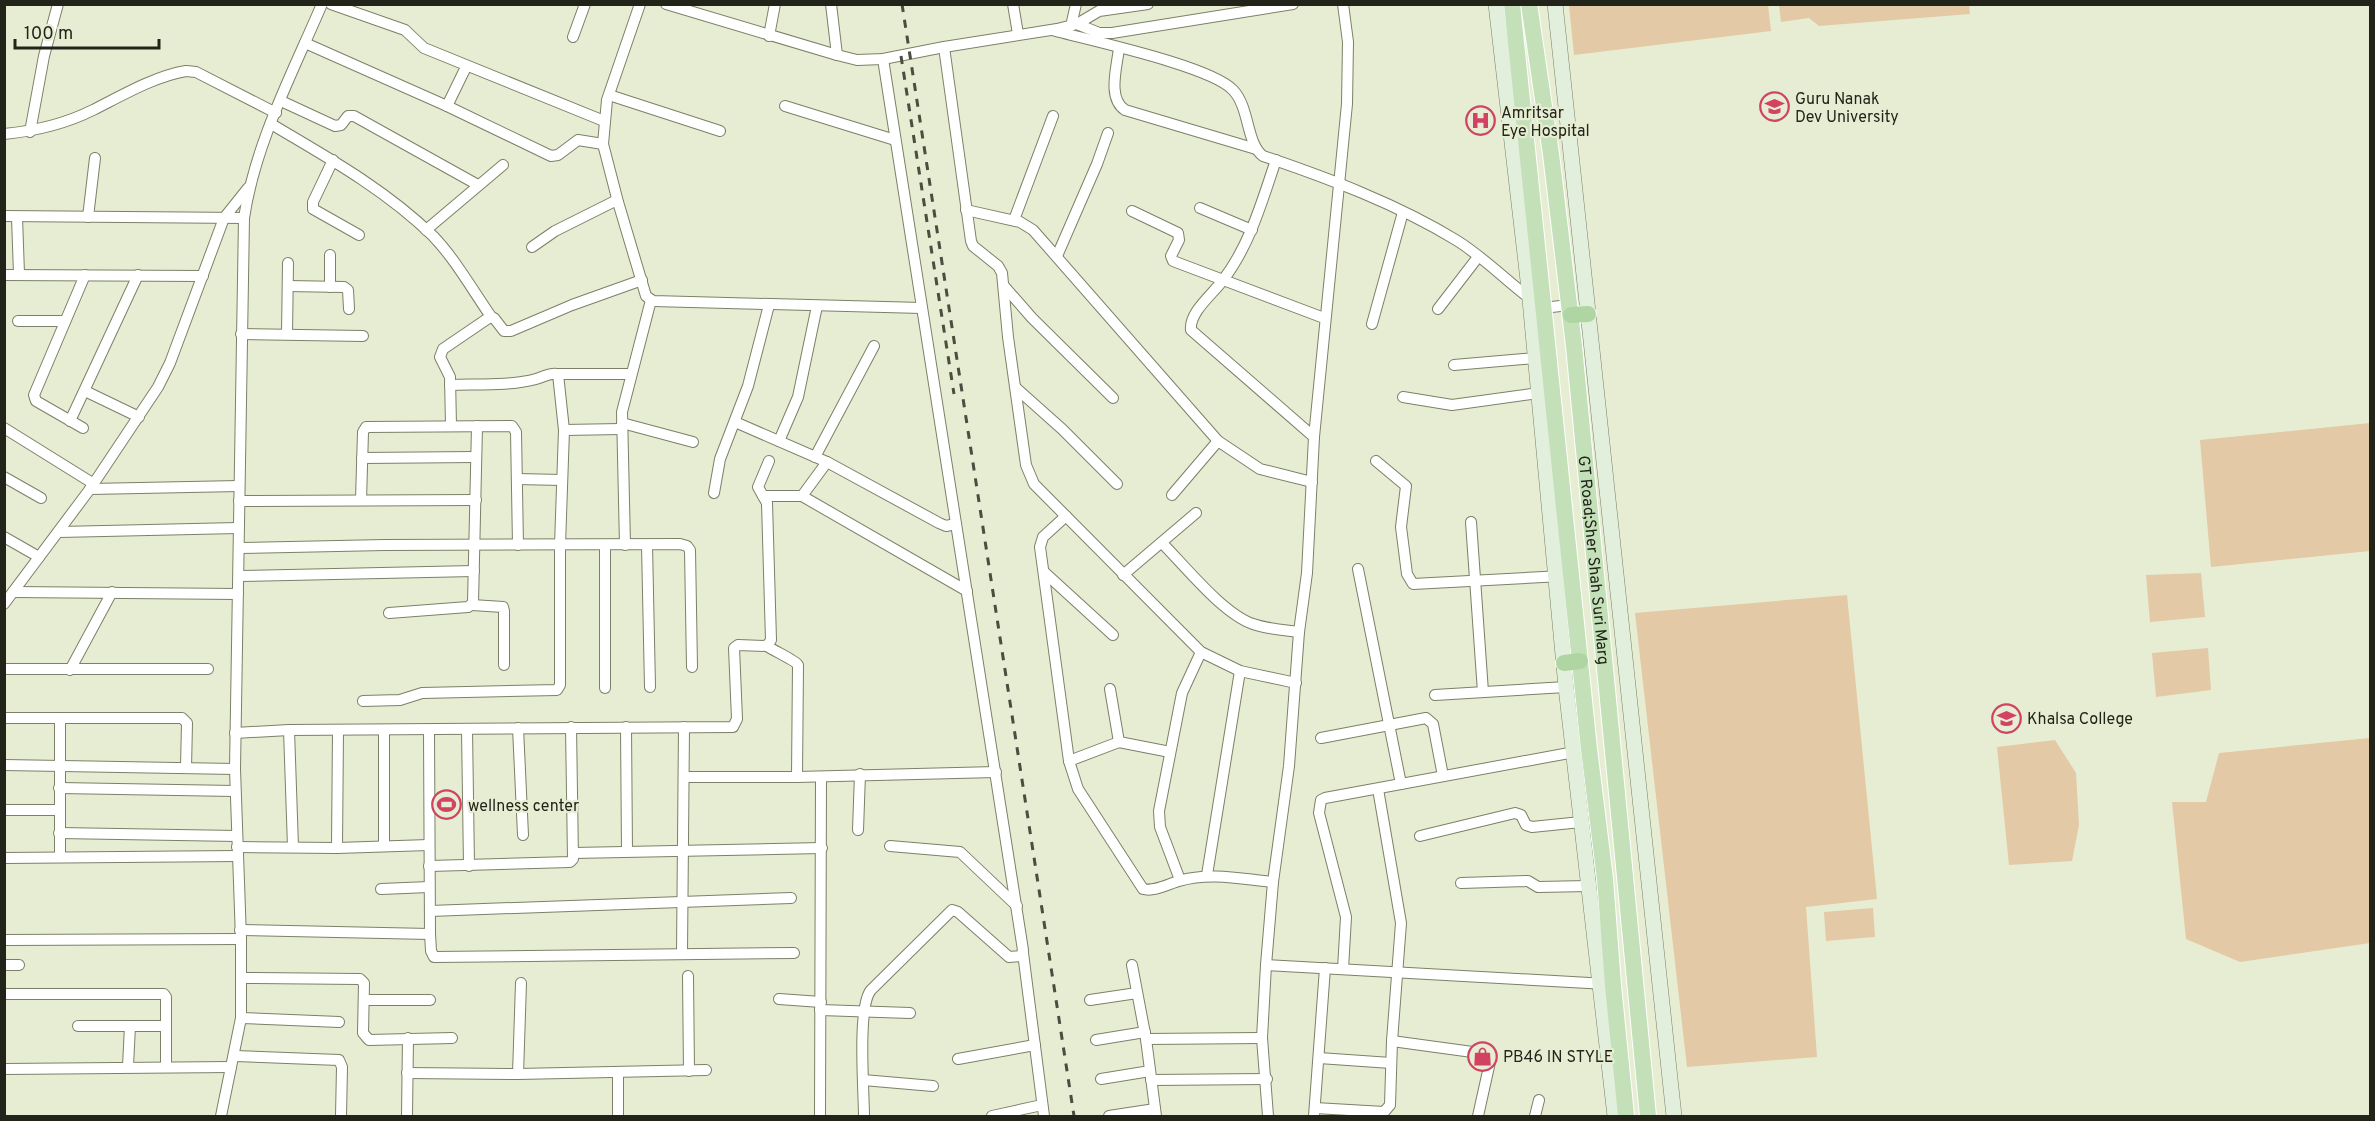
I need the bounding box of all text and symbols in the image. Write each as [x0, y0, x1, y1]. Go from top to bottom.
scale bar [15, 12, 159, 50]
text: 100 m [24, 23, 73, 46]
place label: Guru Nanak Dev University [1795, 90, 1899, 128]
school or university icon: Guru Nanak Dev University [1758, 91, 1790, 123]
place label: Amritsar Eye Hospital [1501, 104, 1590, 142]
hospital icon: Amritsar Eye Hospital [1464, 105, 1496, 137]
street label: GT Road;Sher Shah Suri Marg [1573, 455, 1613, 666]
school or university icon: Khalsa College [1990, 702, 2022, 734]
place label: Khalsa College [2027, 710, 2133, 730]
sports icon: wellness center [431, 789, 463, 821]
place label: wellness center [468, 797, 579, 817]
shop icon: PB46 IN STYLE [1466, 1040, 1498, 1072]
place label: PB46 IN STYLE [1503, 1048, 1613, 1068]

